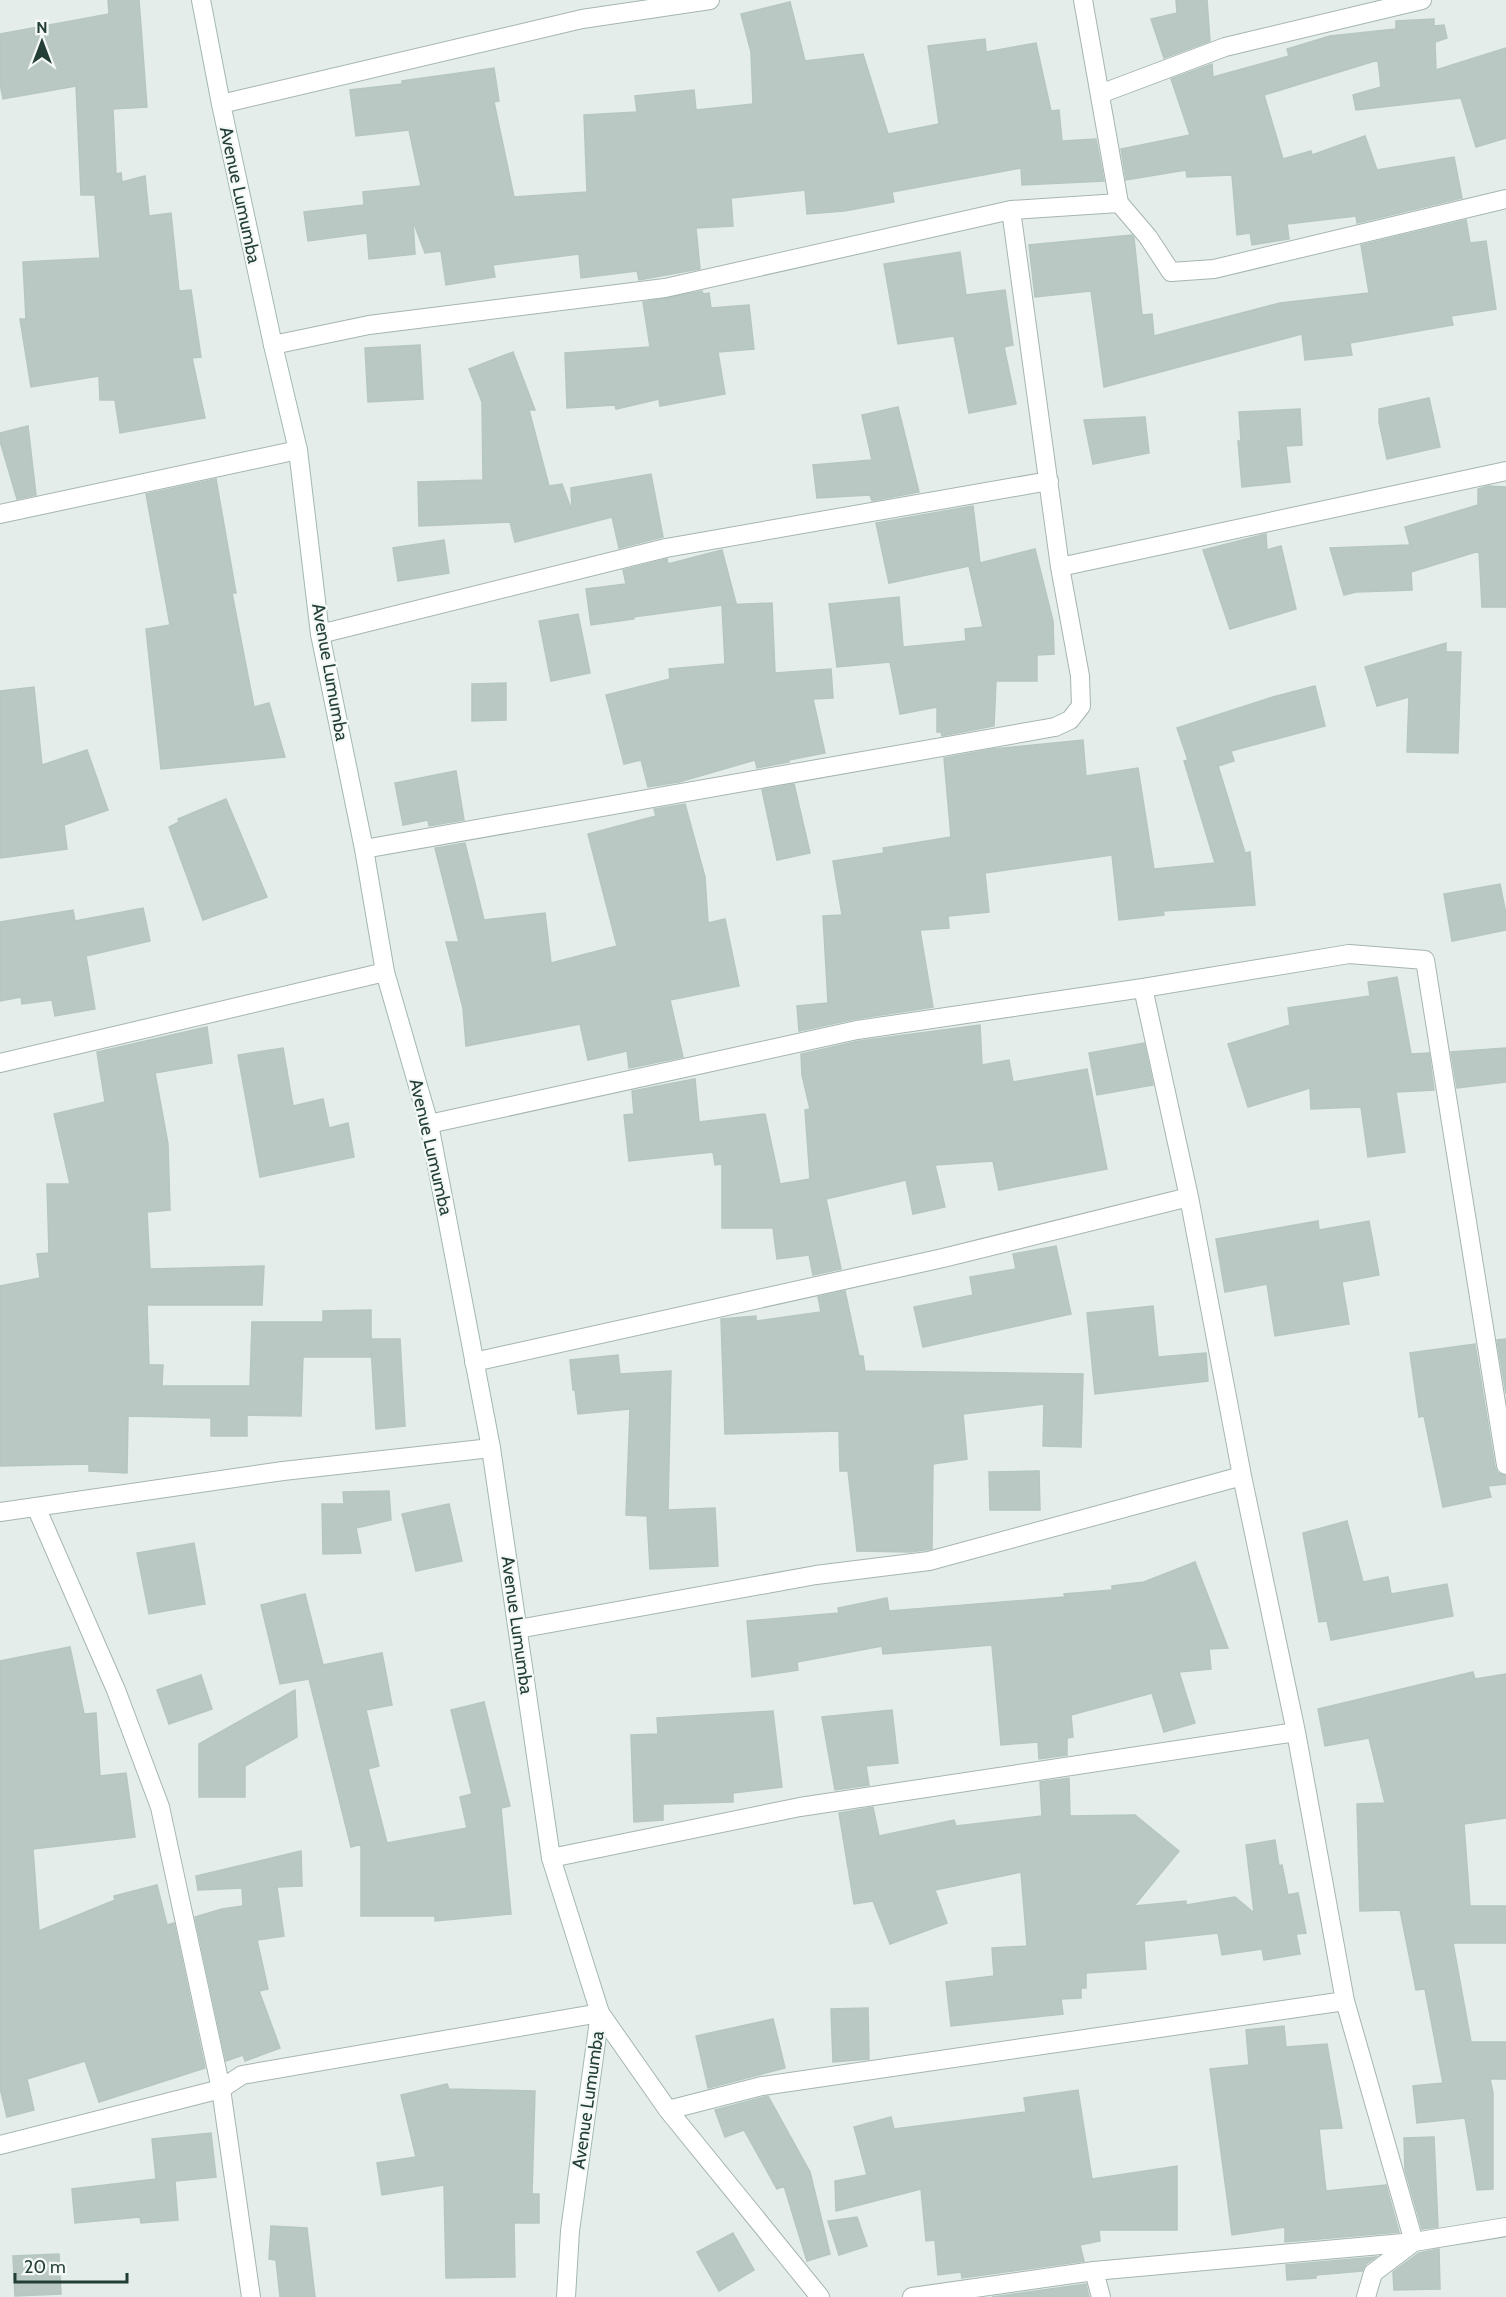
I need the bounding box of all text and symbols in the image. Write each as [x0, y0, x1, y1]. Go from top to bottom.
north arrow [12, 12, 72, 72]
text: N [36, 18, 48, 37]
street label: Avenue Lumumba [215, 125, 265, 266]
street label: Avenue Lumumba [307, 602, 353, 743]
street label: Avenue Lumumba [405, 1077, 457, 1218]
street label: Avenue Lumumba [496, 1555, 538, 1696]
street label: Avenue Lumumba [567, 2029, 609, 2170]
scale bar [15, 2246, 128, 2284]
text: 20 m [24, 2256, 66, 2278]

